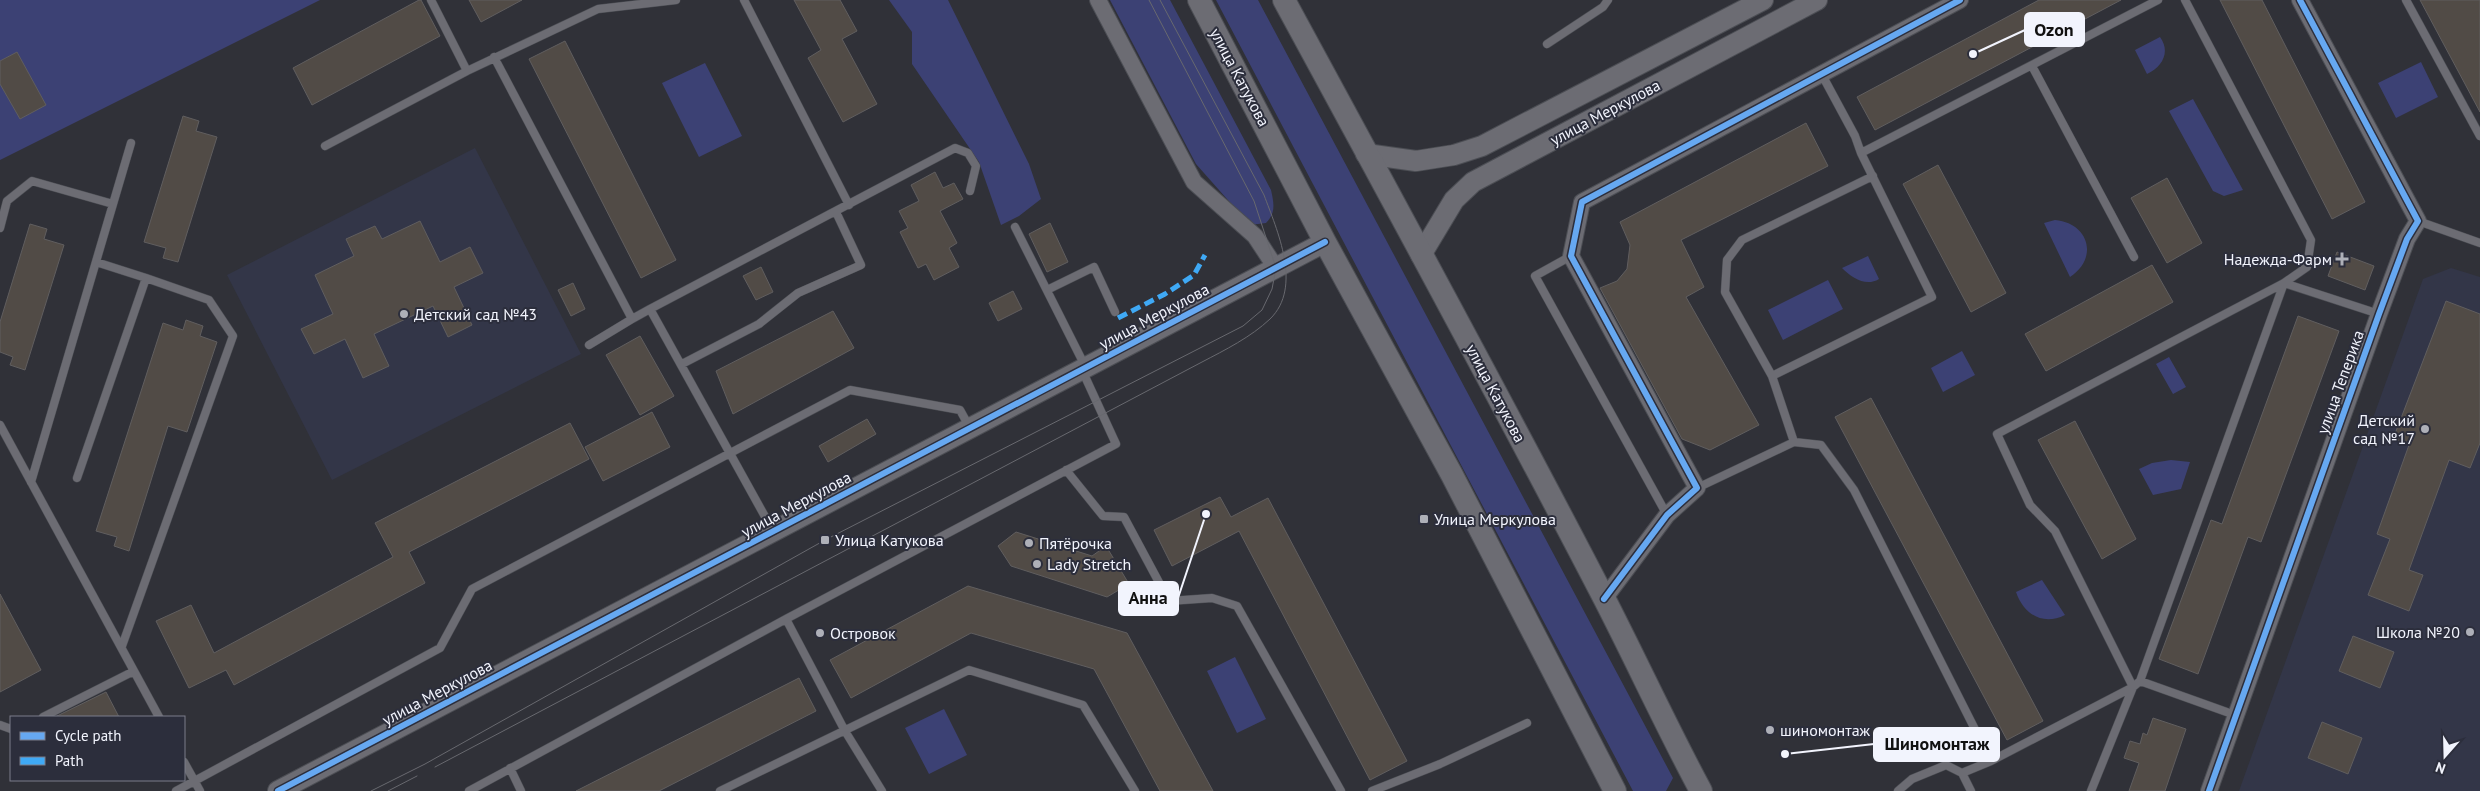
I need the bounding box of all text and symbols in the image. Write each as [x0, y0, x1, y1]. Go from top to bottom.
callout: Ozon [2025, 13, 2084, 46]
text: Ozon [2034, 18, 2074, 41]
street label: улица Катукова [1206, 24, 1274, 130]
street label: улица Меркулова [1547, 75, 1663, 149]
place label: Надежда-Фарм [2224, 249, 2332, 269]
marker: Надежда-Фарм [2336, 253, 2348, 265]
street label: улица Меркулова [1096, 279, 1212, 353]
place label: Детский сад №43 [414, 304, 537, 324]
marker: Детский сад №43 [398, 308, 410, 320]
street label: улица Теперика [2312, 327, 2368, 437]
street label: улица Катукова [1462, 340, 1530, 446]
place label: Детский сад №17 [2353, 410, 2415, 448]
marker: Детский сад №17 [2419, 423, 2431, 435]
street label: улица Меркулова [738, 467, 854, 541]
place label: Улица Меркулова [1434, 509, 1556, 529]
marker: Улица Меркулова [1418, 513, 1430, 525]
place label: Улица Катукова [835, 530, 944, 550]
place label: Пятёрочка [1039, 533, 1112, 553]
marker: Улица Катукова [819, 534, 831, 546]
marker: Пятёрочка [1023, 537, 1035, 549]
place label: Lady Stretch [1047, 554, 1131, 574]
marker: Lady Stretch [1031, 558, 1043, 570]
callout: Анна [1119, 582, 1178, 615]
text: Анна [1128, 586, 1168, 609]
place label: Школа №20 [2376, 622, 2460, 642]
place label: Островок [830, 623, 896, 643]
marker: Школа №20 [2464, 626, 2476, 638]
marker: Островок [814, 627, 826, 639]
street label: улица Меркулова [379, 655, 495, 729]
legend [10, 716, 185, 781]
place label: шиномонтаж [1780, 720, 1871, 740]
marker: шиномонтаж [1764, 724, 1776, 736]
text: Cycle path [55, 726, 121, 745]
callout: Шиномонтаж [1874, 728, 1999, 761]
north arrow [2420, 731, 2470, 781]
text: Шиномонтаж [1885, 732, 1990, 755]
text: Path [55, 751, 84, 770]
text: N [2433, 758, 2448, 778]

